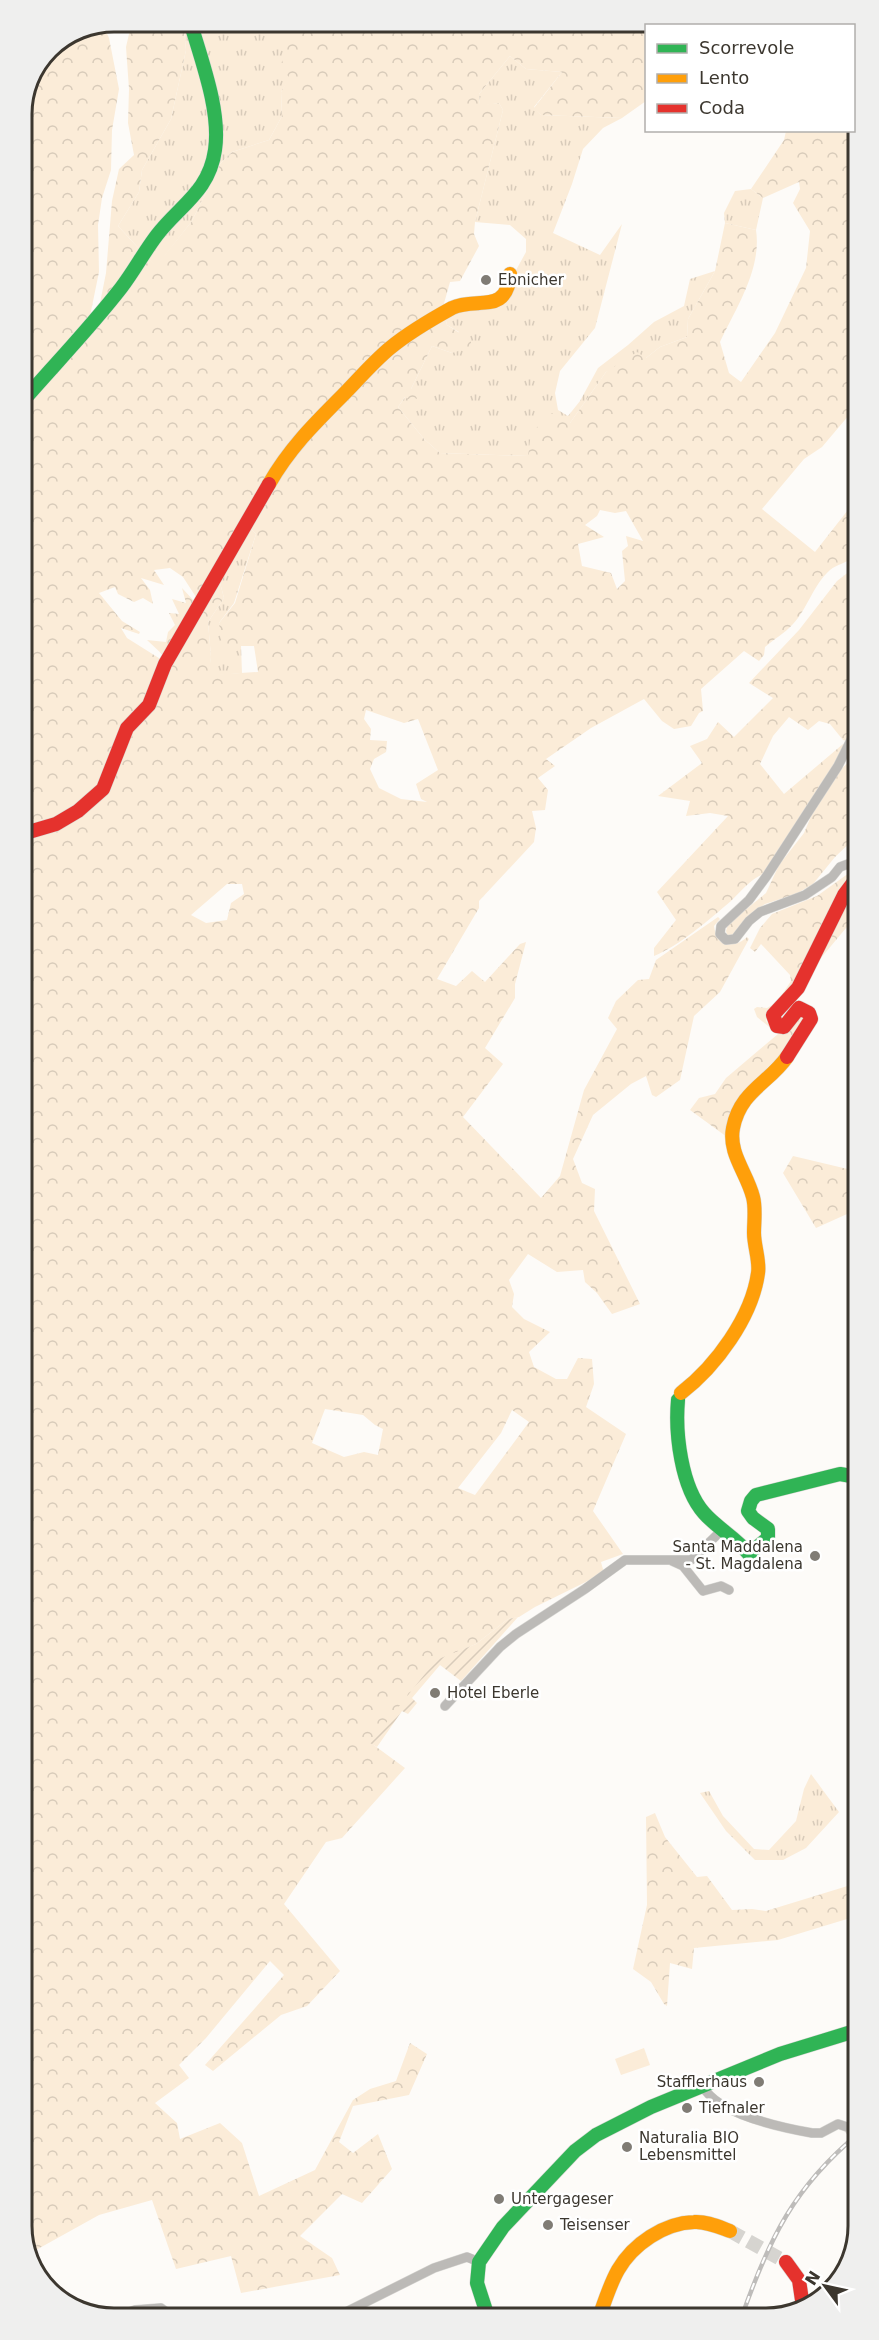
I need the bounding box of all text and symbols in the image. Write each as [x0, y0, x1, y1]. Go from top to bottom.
legend [645, 24, 855, 132]
text: Scorrevole [699, 37, 794, 58]
text: Lento [699, 67, 749, 88]
text: Coda [699, 97, 745, 118]
place label: Ebnicher [498, 271, 565, 289]
marker: Ebnicher [479, 273, 493, 287]
place label: Santa Maddalena - St. Magdalena [672, 1538, 803, 1573]
marker: Santa Maddalena - St. Magdalena [808, 1549, 822, 1563]
place label: Hotel Eberle [447, 1684, 539, 1702]
marker: Hotel Eberle [428, 1686, 442, 1700]
place label: Stafflerhaus [657, 2073, 747, 2091]
marker: Stafflerhaus [752, 2075, 766, 2089]
place label: Tiefnaler [698, 2099, 765, 2117]
marker: Tiefnaler [680, 2101, 694, 2115]
place label: Naturalia BIO Lebensmittel [639, 2129, 739, 2164]
marker: Naturalia BIO Lebensmittel [620, 2140, 634, 2154]
place label: Untergageser [511, 2190, 614, 2208]
marker: Untergageser [492, 2192, 506, 2206]
place label: Teisenser [559, 2216, 631, 2234]
marker: Teisenser [541, 2218, 555, 2232]
north arrow [795, 2256, 855, 2316]
text: N [801, 2267, 824, 2289]

